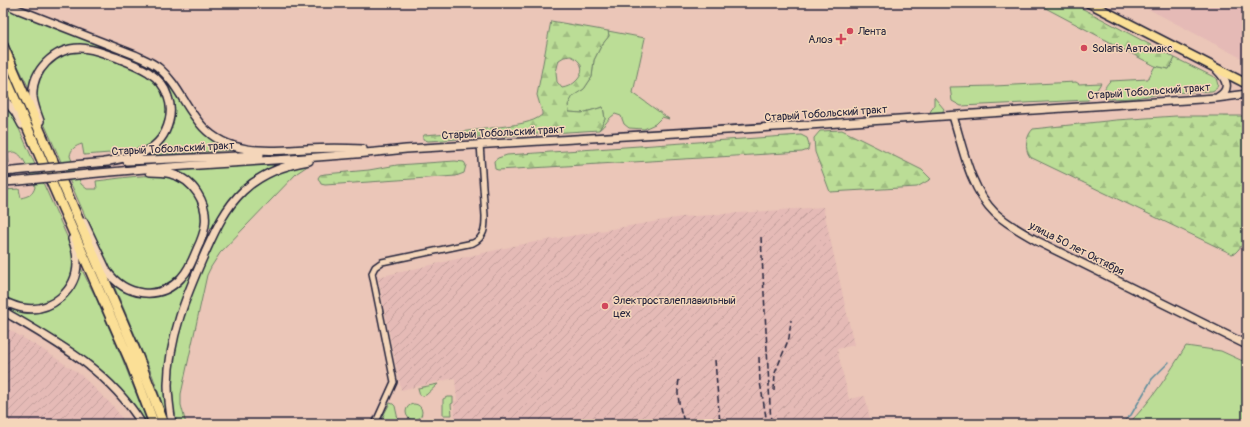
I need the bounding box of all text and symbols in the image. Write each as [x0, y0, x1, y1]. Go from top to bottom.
place label: Лента [857, 25, 886, 38]
marker: Лента [845, 26, 855, 36]
place label: Алоэ [808, 33, 833, 46]
marker: Алоэ [836, 34, 846, 44]
place label: Solaris Автомакс [1092, 42, 1173, 55]
marker: Solaris Автомакс [1079, 43, 1089, 53]
street label: Старый Тобольский тракт [1087, 81, 1211, 102]
street label: Старый Тобольский тракт [764, 103, 888, 124]
street label: Старый Тобольский тракт [441, 123, 565, 142]
street label: Старый Тобольский тракт [111, 139, 235, 158]
street label: улица 50 лет Октября [1026, 218, 1126, 278]
place label: Электросталеплавильный цех [613, 294, 736, 320]
marker: Электросталеплавильный цех [600, 301, 610, 311]

